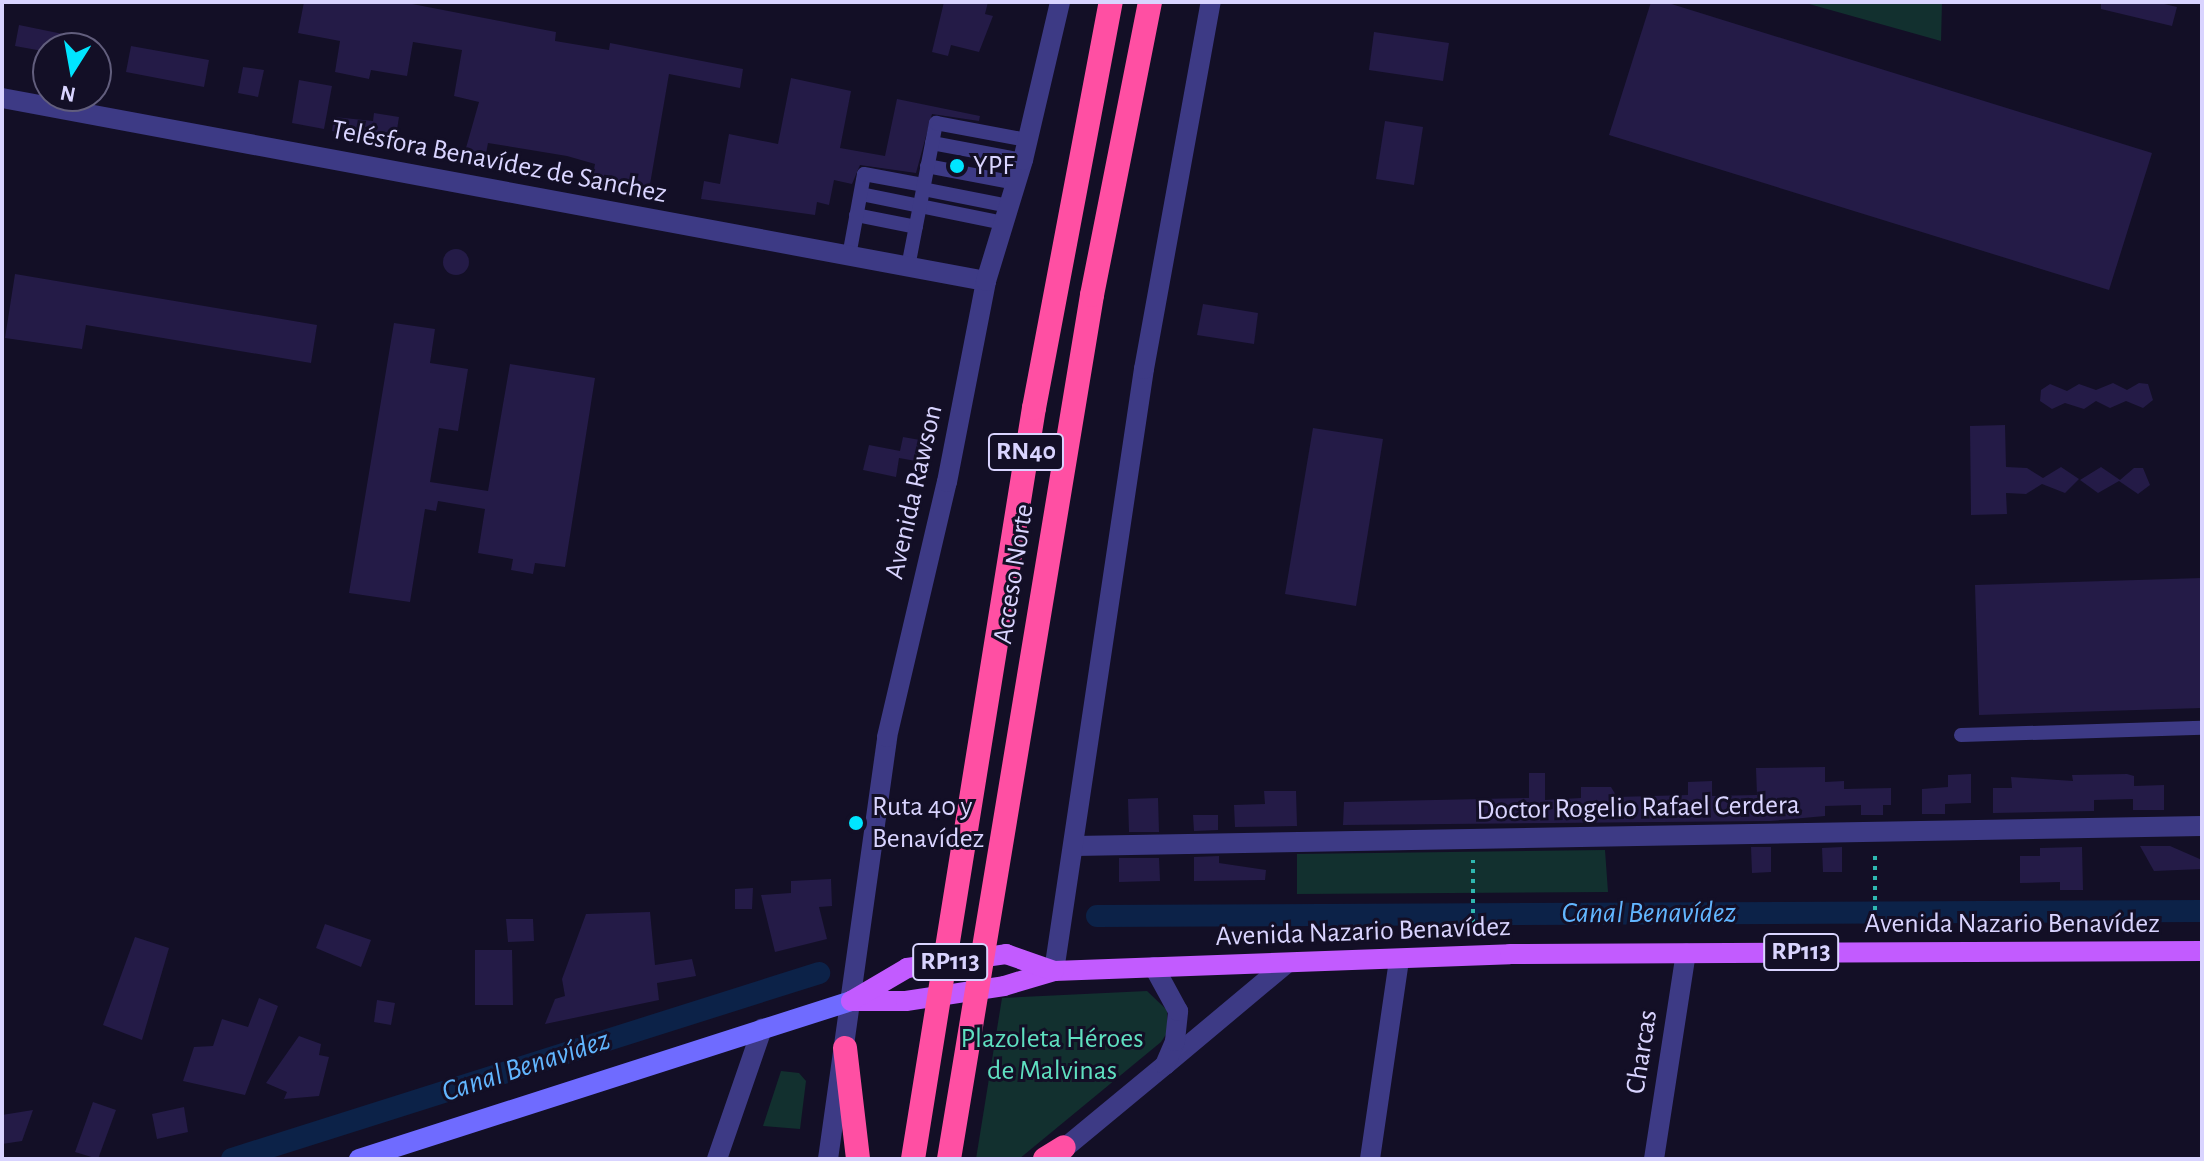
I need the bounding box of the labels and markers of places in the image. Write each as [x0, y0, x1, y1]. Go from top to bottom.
place label: YPF [973, 149, 1014, 183]
marker: YPF [948, 157, 966, 175]
place label: Ruta 40 y Benavídez [872, 790, 984, 856]
marker: Ruta 40 y Benavídez [847, 814, 865, 832]

